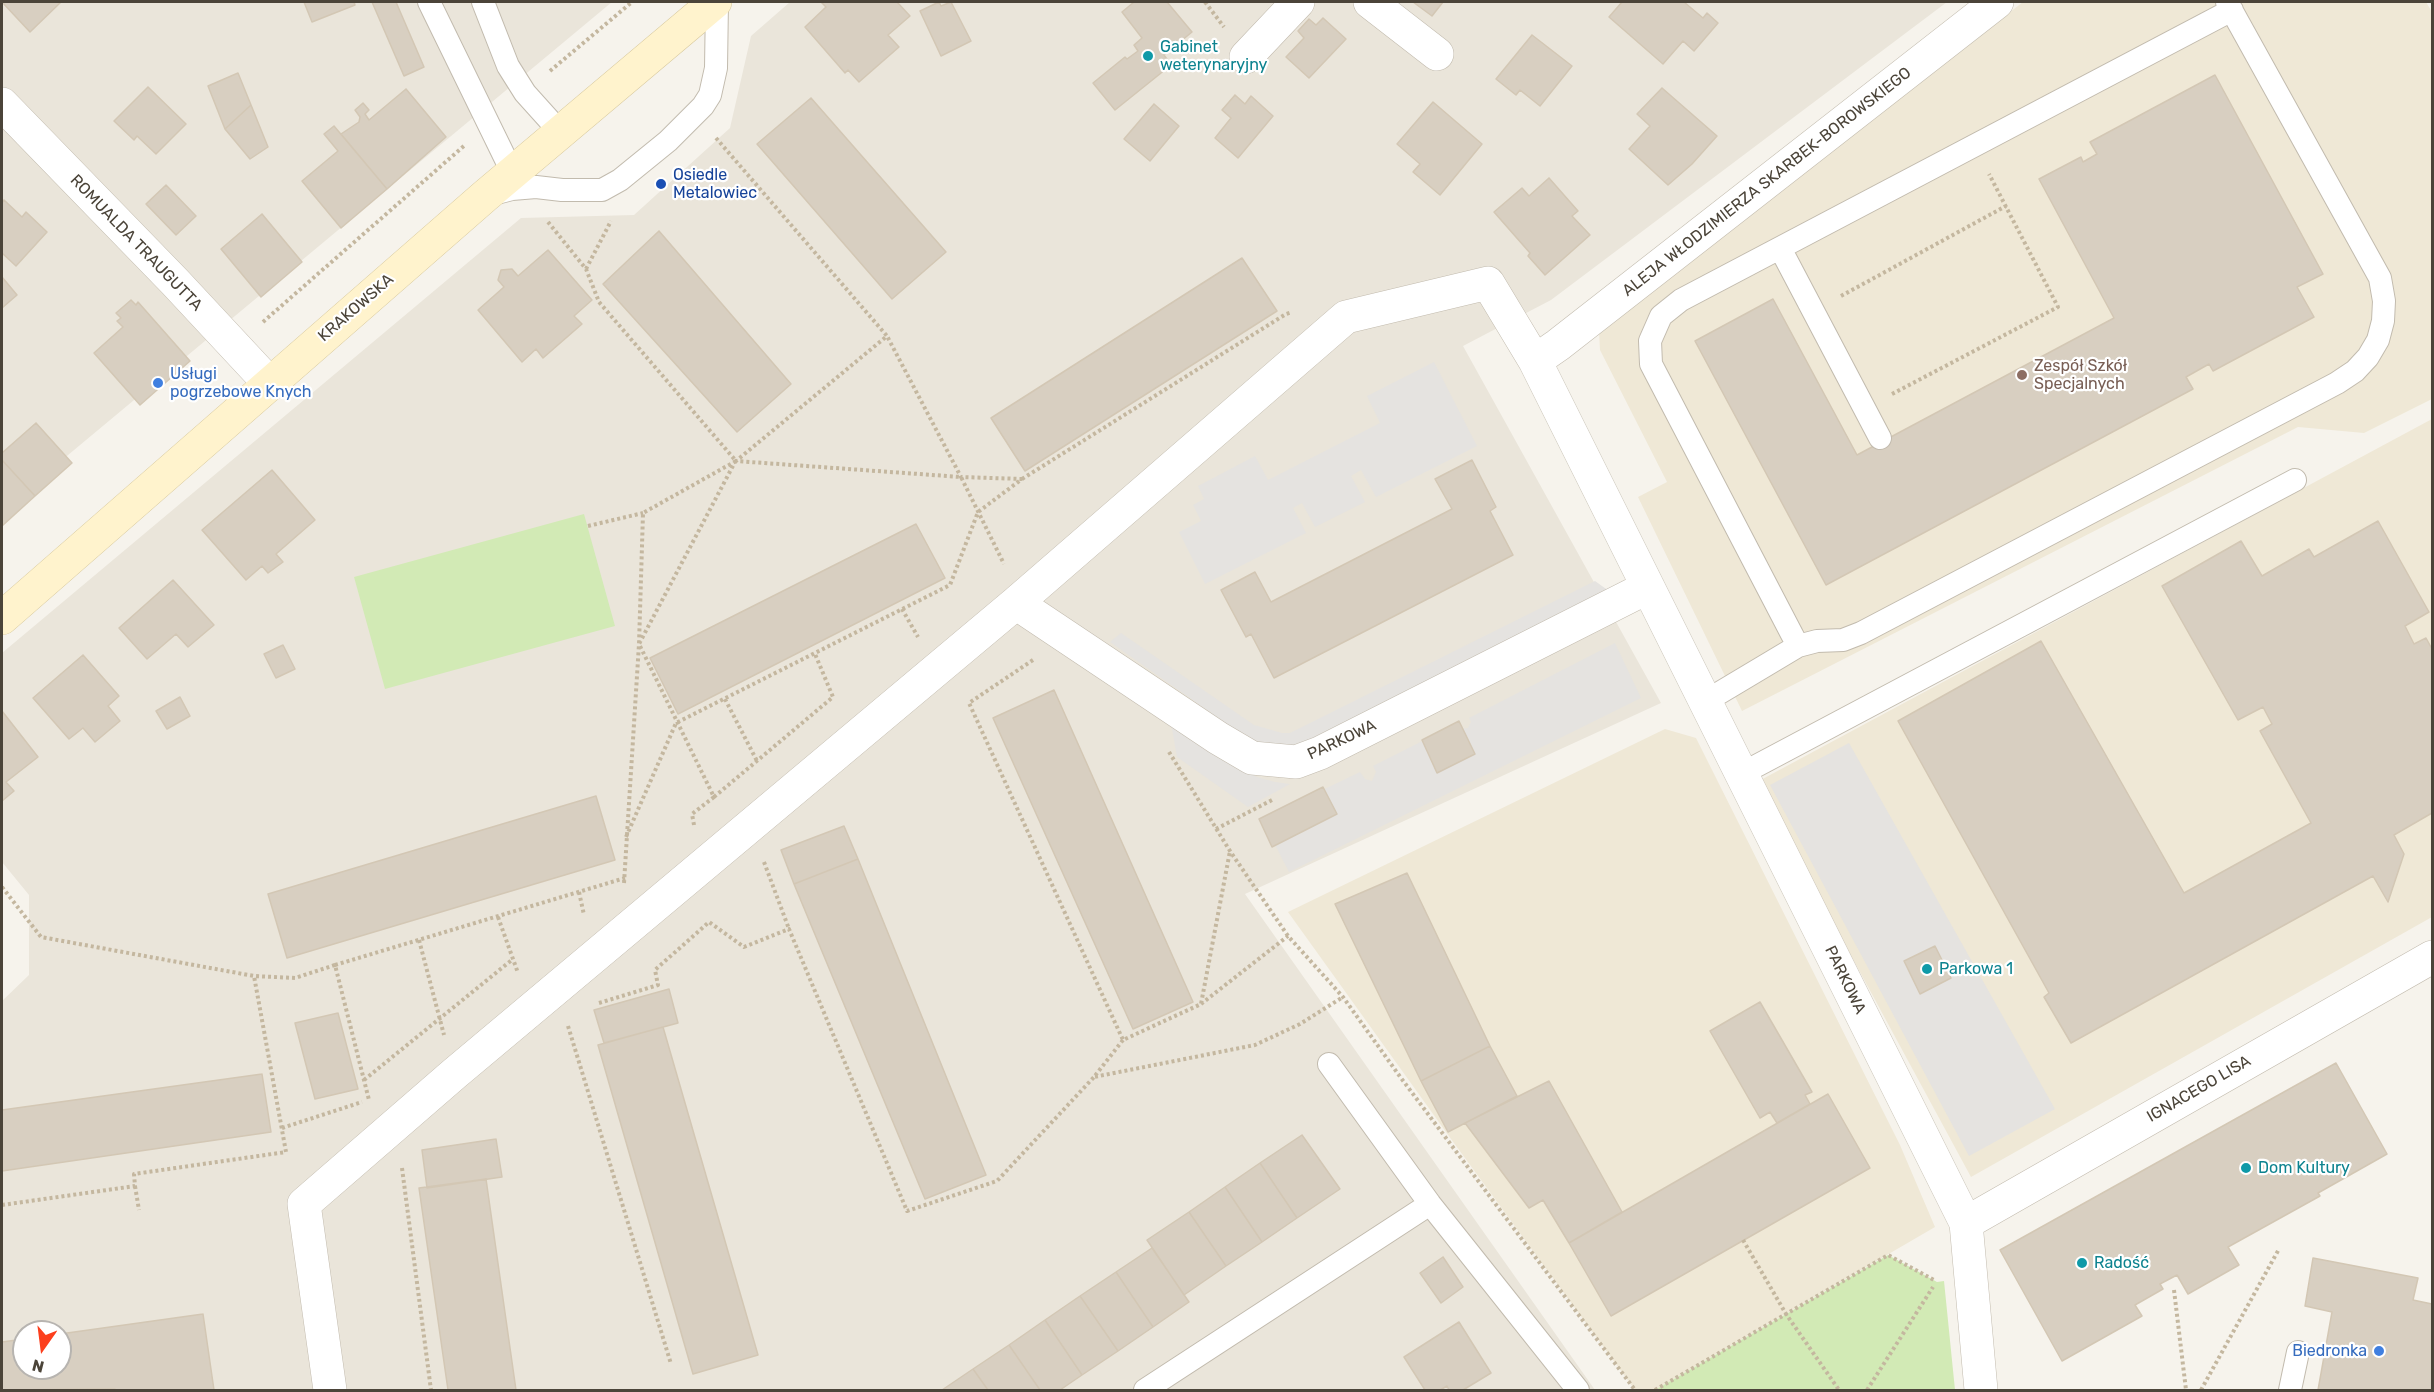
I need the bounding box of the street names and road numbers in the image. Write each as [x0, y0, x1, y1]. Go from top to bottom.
street label: ALEJA WŁODZIMIERZA SKARBEK-BOROWSKIEGO [1619, 63, 1915, 301]
street label: ROMUALDA TRAUGUTTA [66, 171, 206, 315]
street label: KRAKOWSKA [314, 270, 398, 346]
street label: PARKOWA [1305, 716, 1379, 764]
street label: PARKOWA [1820, 943, 1870, 1017]
street label: IGNACEGO LISA [2144, 1052, 2254, 1126]

